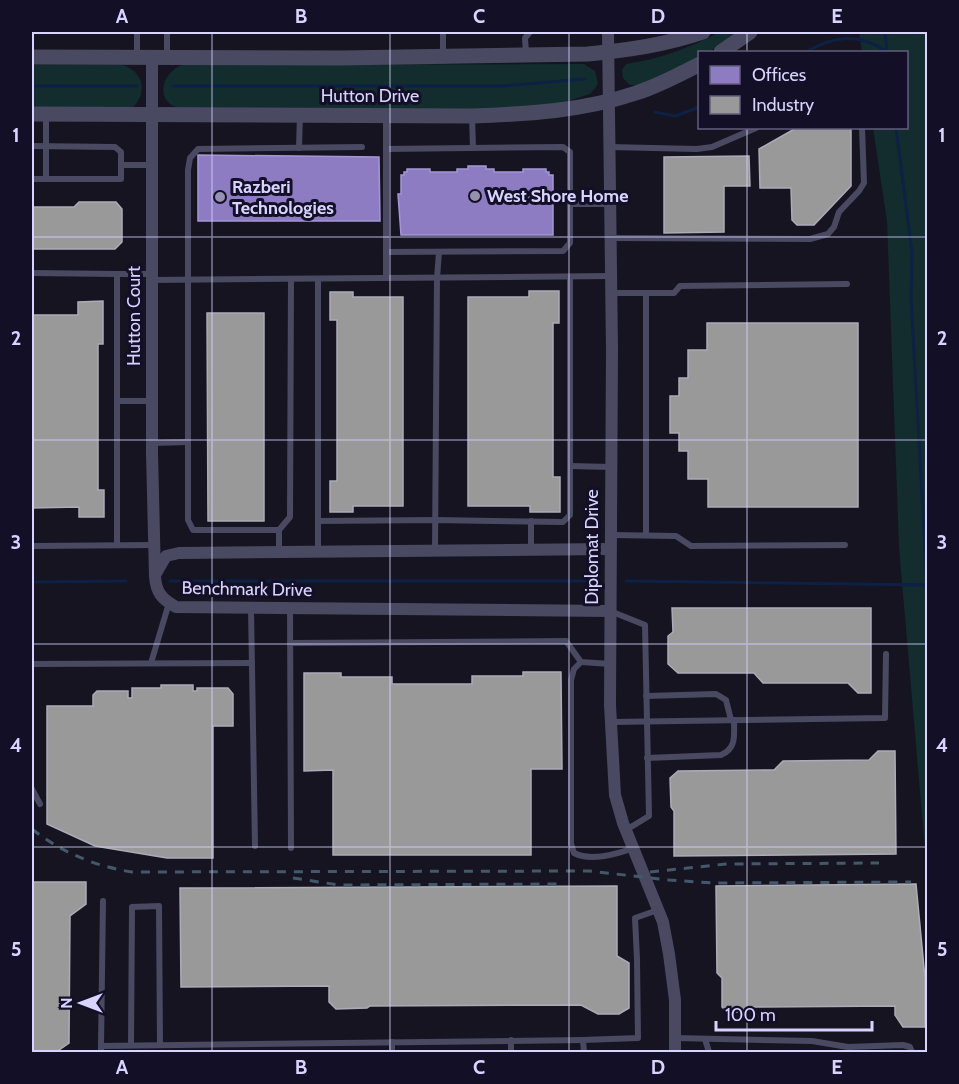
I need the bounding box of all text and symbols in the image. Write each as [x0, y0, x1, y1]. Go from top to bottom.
text: A [116, 4, 129, 28]
text: B [295, 4, 307, 28]
text: C [473, 4, 485, 28]
text: D [651, 4, 665, 28]
text: E [831, 4, 843, 28]
legend [698, 51, 908, 129]
text: Offices [752, 64, 806, 86]
street label: Hutton Drive [321, 85, 419, 107]
text: Industry [752, 94, 814, 116]
text: 1 [12, 123, 20, 147]
text: 1 [938, 123, 946, 147]
place label: Razberi Technologies [232, 176, 334, 219]
place label: West Shore Home [487, 185, 628, 207]
marker: West Shore Home [468, 189, 482, 203]
marker: Razberi Technologies [213, 190, 227, 204]
street label: Hutton Court [123, 266, 145, 366]
text: 2 [11, 326, 21, 350]
text: 2 [937, 326, 947, 350]
street label: Diplomat Drive [581, 489, 603, 605]
text: 3 [11, 530, 21, 554]
text: 3 [937, 530, 947, 554]
street label: Benchmark Drive [182, 577, 312, 601]
text: 4 [10, 733, 22, 757]
text: 4 [936, 733, 948, 757]
text: 5 [11, 937, 21, 961]
text: 5 [937, 937, 947, 961]
north arrow [51, 973, 111, 1033]
scale bar [716, 994, 872, 1032]
text: N [57, 997, 76, 1009]
text: 100 m [725, 1004, 776, 1026]
text: A [116, 1055, 129, 1079]
text: B [295, 1055, 307, 1079]
text: C [473, 1055, 485, 1079]
text: D [651, 1055, 665, 1079]
text: E [831, 1055, 843, 1079]

